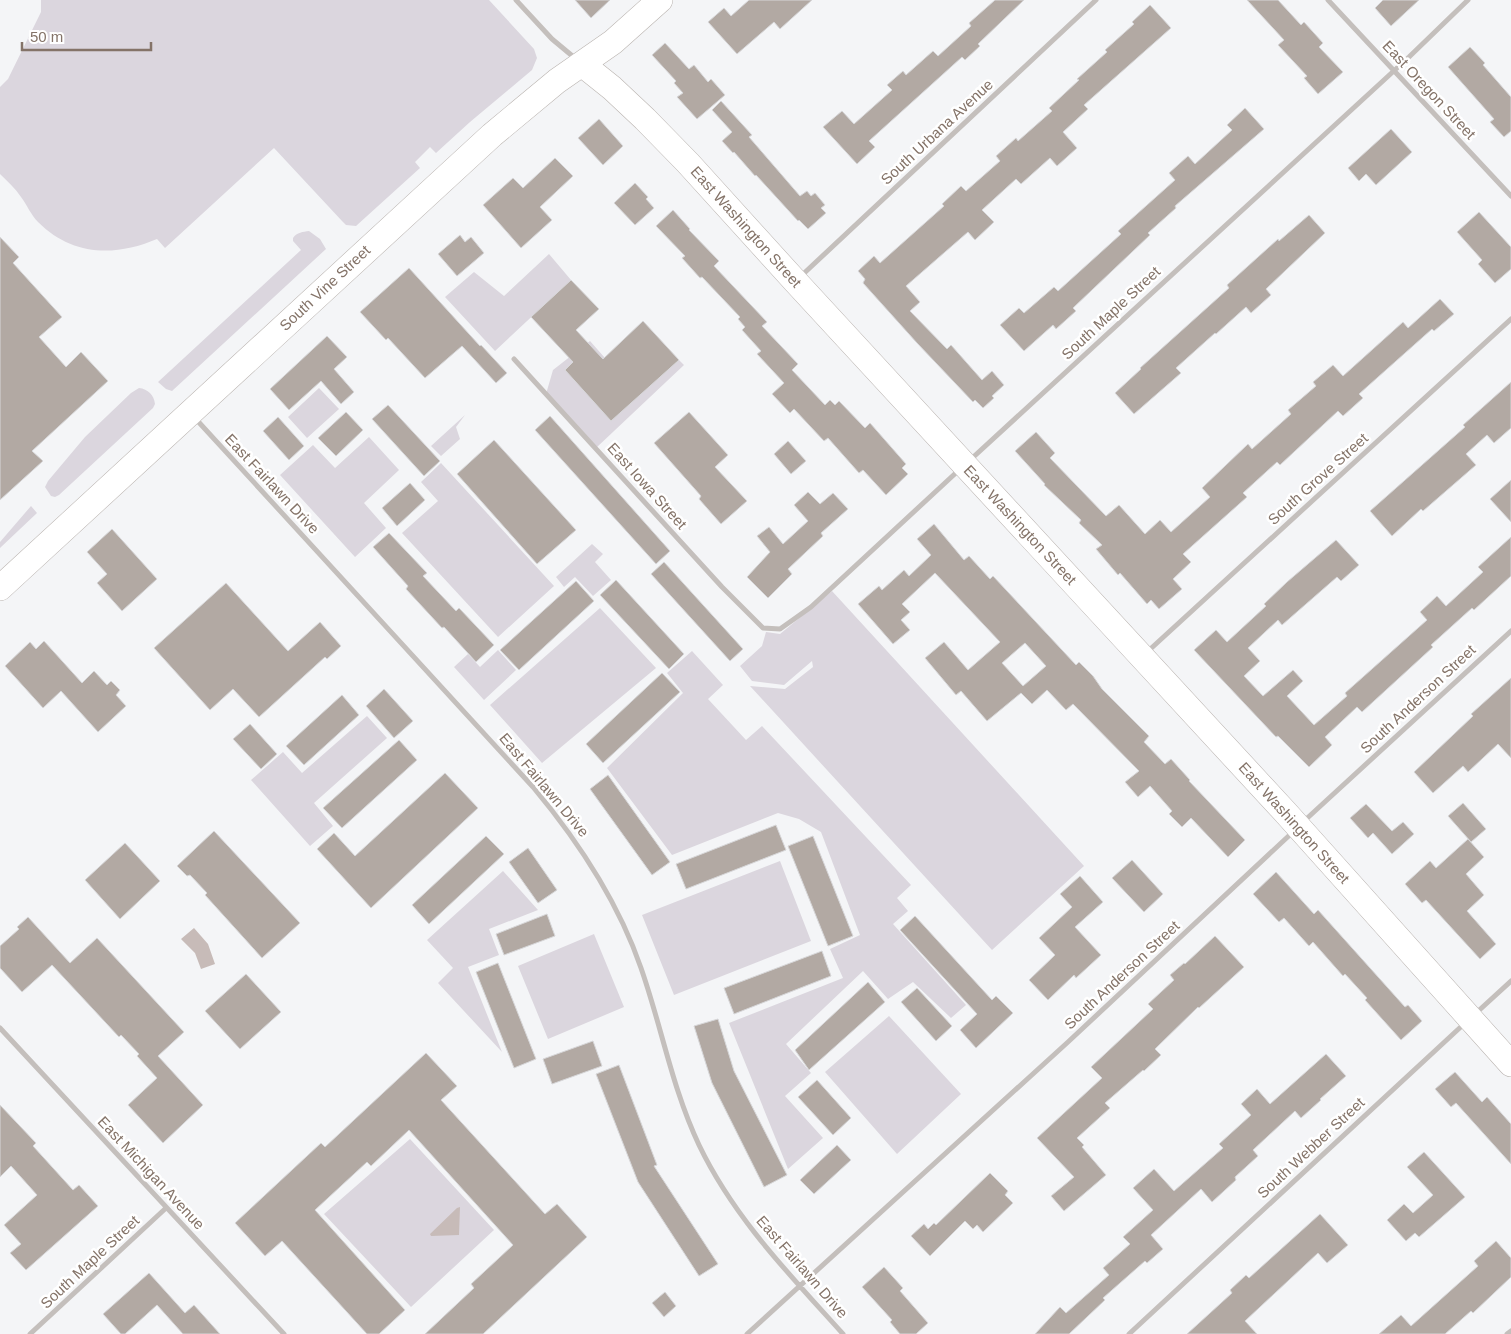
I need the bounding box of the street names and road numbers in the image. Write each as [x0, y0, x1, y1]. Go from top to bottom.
street label: East Oregon Street [1379, 37, 1480, 143]
street label: South Urbana Avenue [877, 75, 996, 188]
street label: East Washington Street [688, 163, 806, 291]
street label: South Vine Street [276, 241, 374, 334]
street label: South Maple Street [1058, 262, 1164, 363]
street label: South Grove Street [1264, 429, 1372, 528]
street label: East Fairlawn Drive [222, 430, 323, 537]
street label: East Iowa Street [604, 439, 691, 533]
street label: East Washington Street [961, 461, 1081, 588]
street label: South Anderson Street [1357, 640, 1479, 756]
street label: East Fairlawn Drive [496, 729, 593, 840]
street label: East Washington Street [1236, 759, 1354, 887]
street label: South Anderson Street [1061, 916, 1183, 1032]
street label: South Webber Street [1254, 1093, 1368, 1202]
street label: East Michigan Avenue [95, 1113, 208, 1233]
street label: South Maple Street [37, 1211, 143, 1312]
street label: East Fairlawn Drive [753, 1212, 851, 1321]

